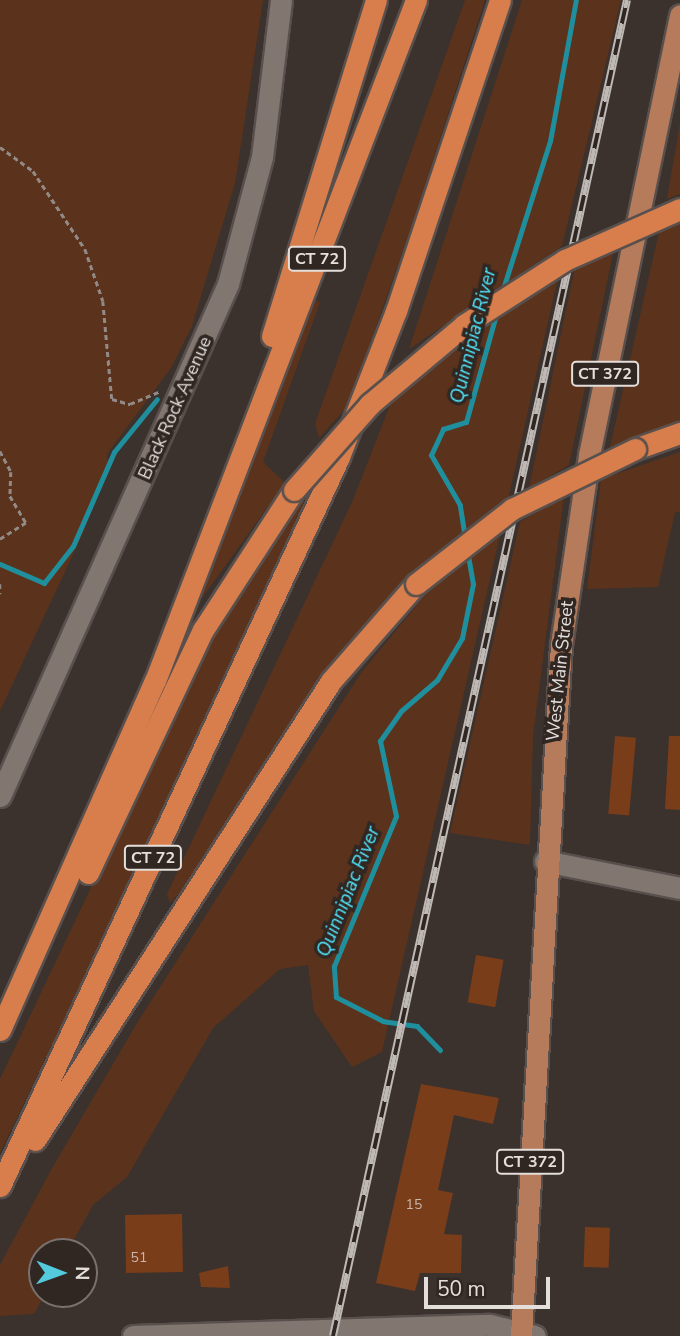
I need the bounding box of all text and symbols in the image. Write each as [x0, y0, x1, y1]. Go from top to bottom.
road number: CT 72 [287, 246, 347, 272]
water label: Quinnipiac River [446, 266, 502, 406]
street label: Black Rock Avenue [134, 333, 216, 483]
road number: CT 372 [570, 362, 640, 386]
street label: West Main Street [542, 600, 578, 742]
water label: Quinnipiac River [312, 824, 386, 960]
road number: CT 72 [123, 846, 183, 870]
road number: CT 372 [495, 1150, 565, 1174]
house number: 15 [406, 1197, 422, 1213]
north arrow [28, 1238, 98, 1308]
house number: 51 [131, 1250, 147, 1266]
scale bar [428, 1262, 554, 1306]
text: N [69, 1266, 95, 1281]
text: 50 m [437, 1275, 486, 1303]

